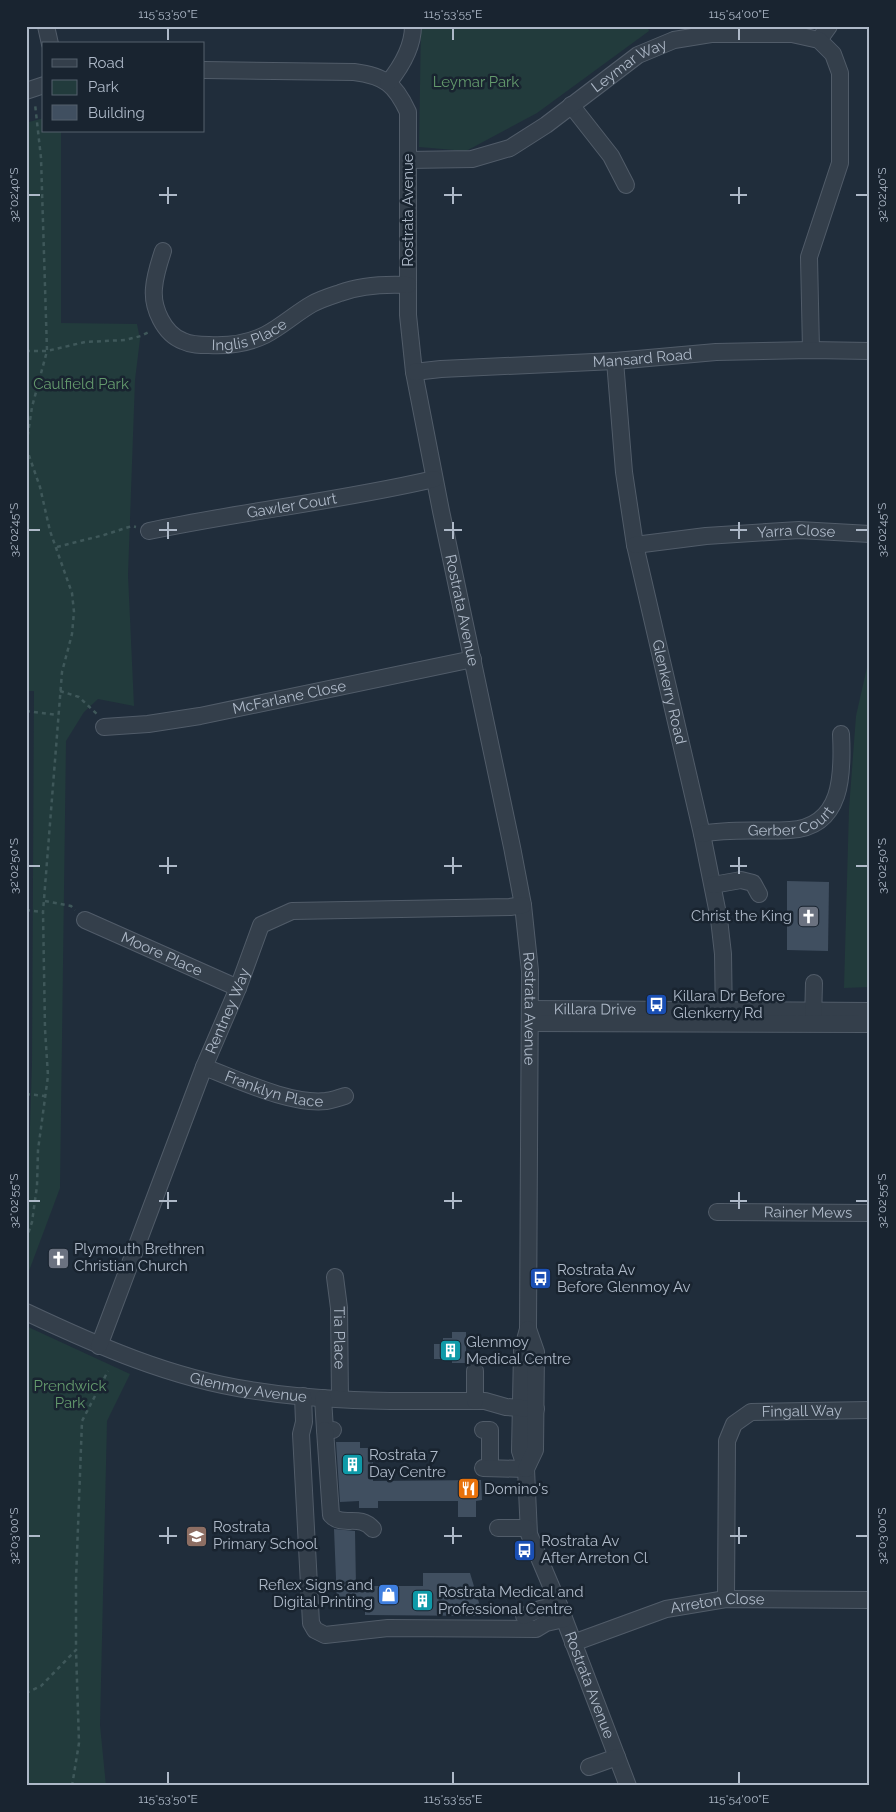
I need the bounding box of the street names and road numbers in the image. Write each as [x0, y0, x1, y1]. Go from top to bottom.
street label: Leymar Way [588, 35, 670, 96]
street label: Rostrata Avenue [399, 153, 417, 267]
street label: Inglis Place [211, 315, 291, 354]
street label: Mansard Road [592, 345, 693, 371]
street label: Gawler Court [245, 489, 338, 522]
street label: Yarra Close [756, 521, 836, 542]
street label: Rostrata Avenue [441, 553, 483, 668]
street label: Glenkerry Road [648, 638, 690, 746]
street label: McFarlane Close [231, 677, 348, 718]
street label: Gerber Court [748, 803, 838, 840]
street label: Moore Place [118, 928, 205, 980]
street label: Rostrata Avenue [519, 951, 539, 1066]
street label: Rentney Way [202, 966, 254, 1057]
street label: Killara Drive [554, 1000, 636, 1019]
street label: Franklyn Place [222, 1067, 324, 1110]
street label: Rainer Mews [764, 1203, 852, 1222]
street label: Tia Place [330, 1306, 349, 1370]
street label: Glenmoy Avenue [188, 1368, 308, 1406]
street label: Fingall Way [761, 1401, 842, 1421]
street label: Arreton Close [669, 1590, 765, 1617]
street label: Rostrata Avenue [561, 1629, 618, 1741]

